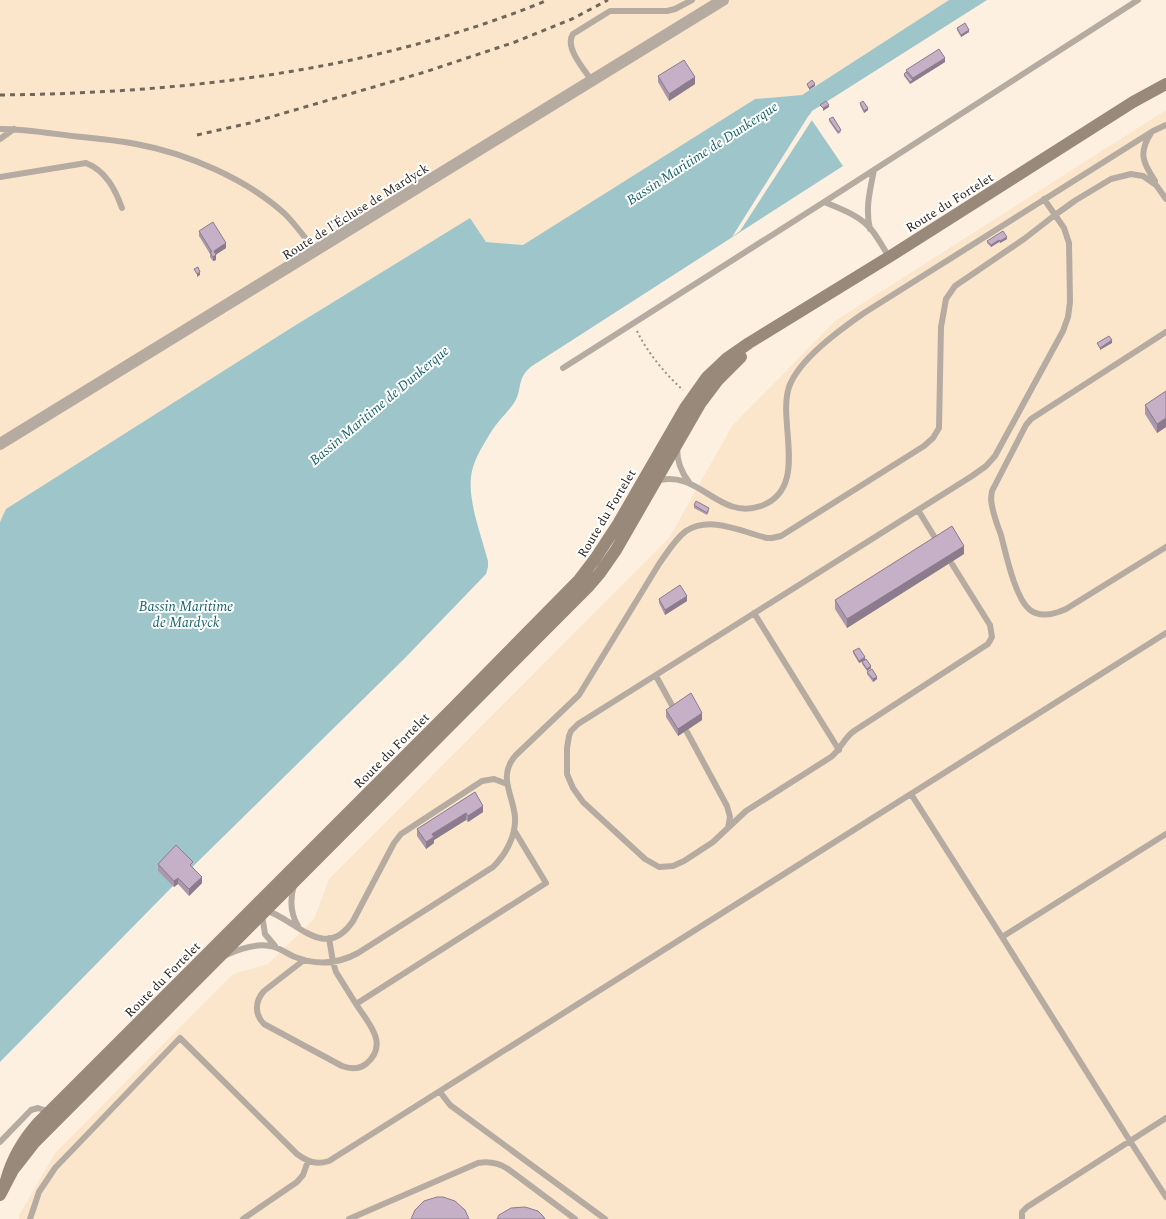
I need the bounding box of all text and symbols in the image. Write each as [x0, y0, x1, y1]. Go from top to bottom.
water label: Bassin Maritime de Dunkerque [622, 96, 782, 210]
street label: Route de l'Écluse de Mardyck [278, 158, 433, 265]
street label: Route du Fortelet [902, 168, 998, 238]
water label: Bassin Maritime de Dunkerque [305, 340, 454, 470]
street label: Route du Fortelet [572, 465, 641, 562]
water label: Bassin Maritime de Mardyck [139, 596, 233, 633]
street label: Route du Fortelet [349, 708, 434, 793]
street label: Route du Fortelet [120, 937, 205, 1022]

